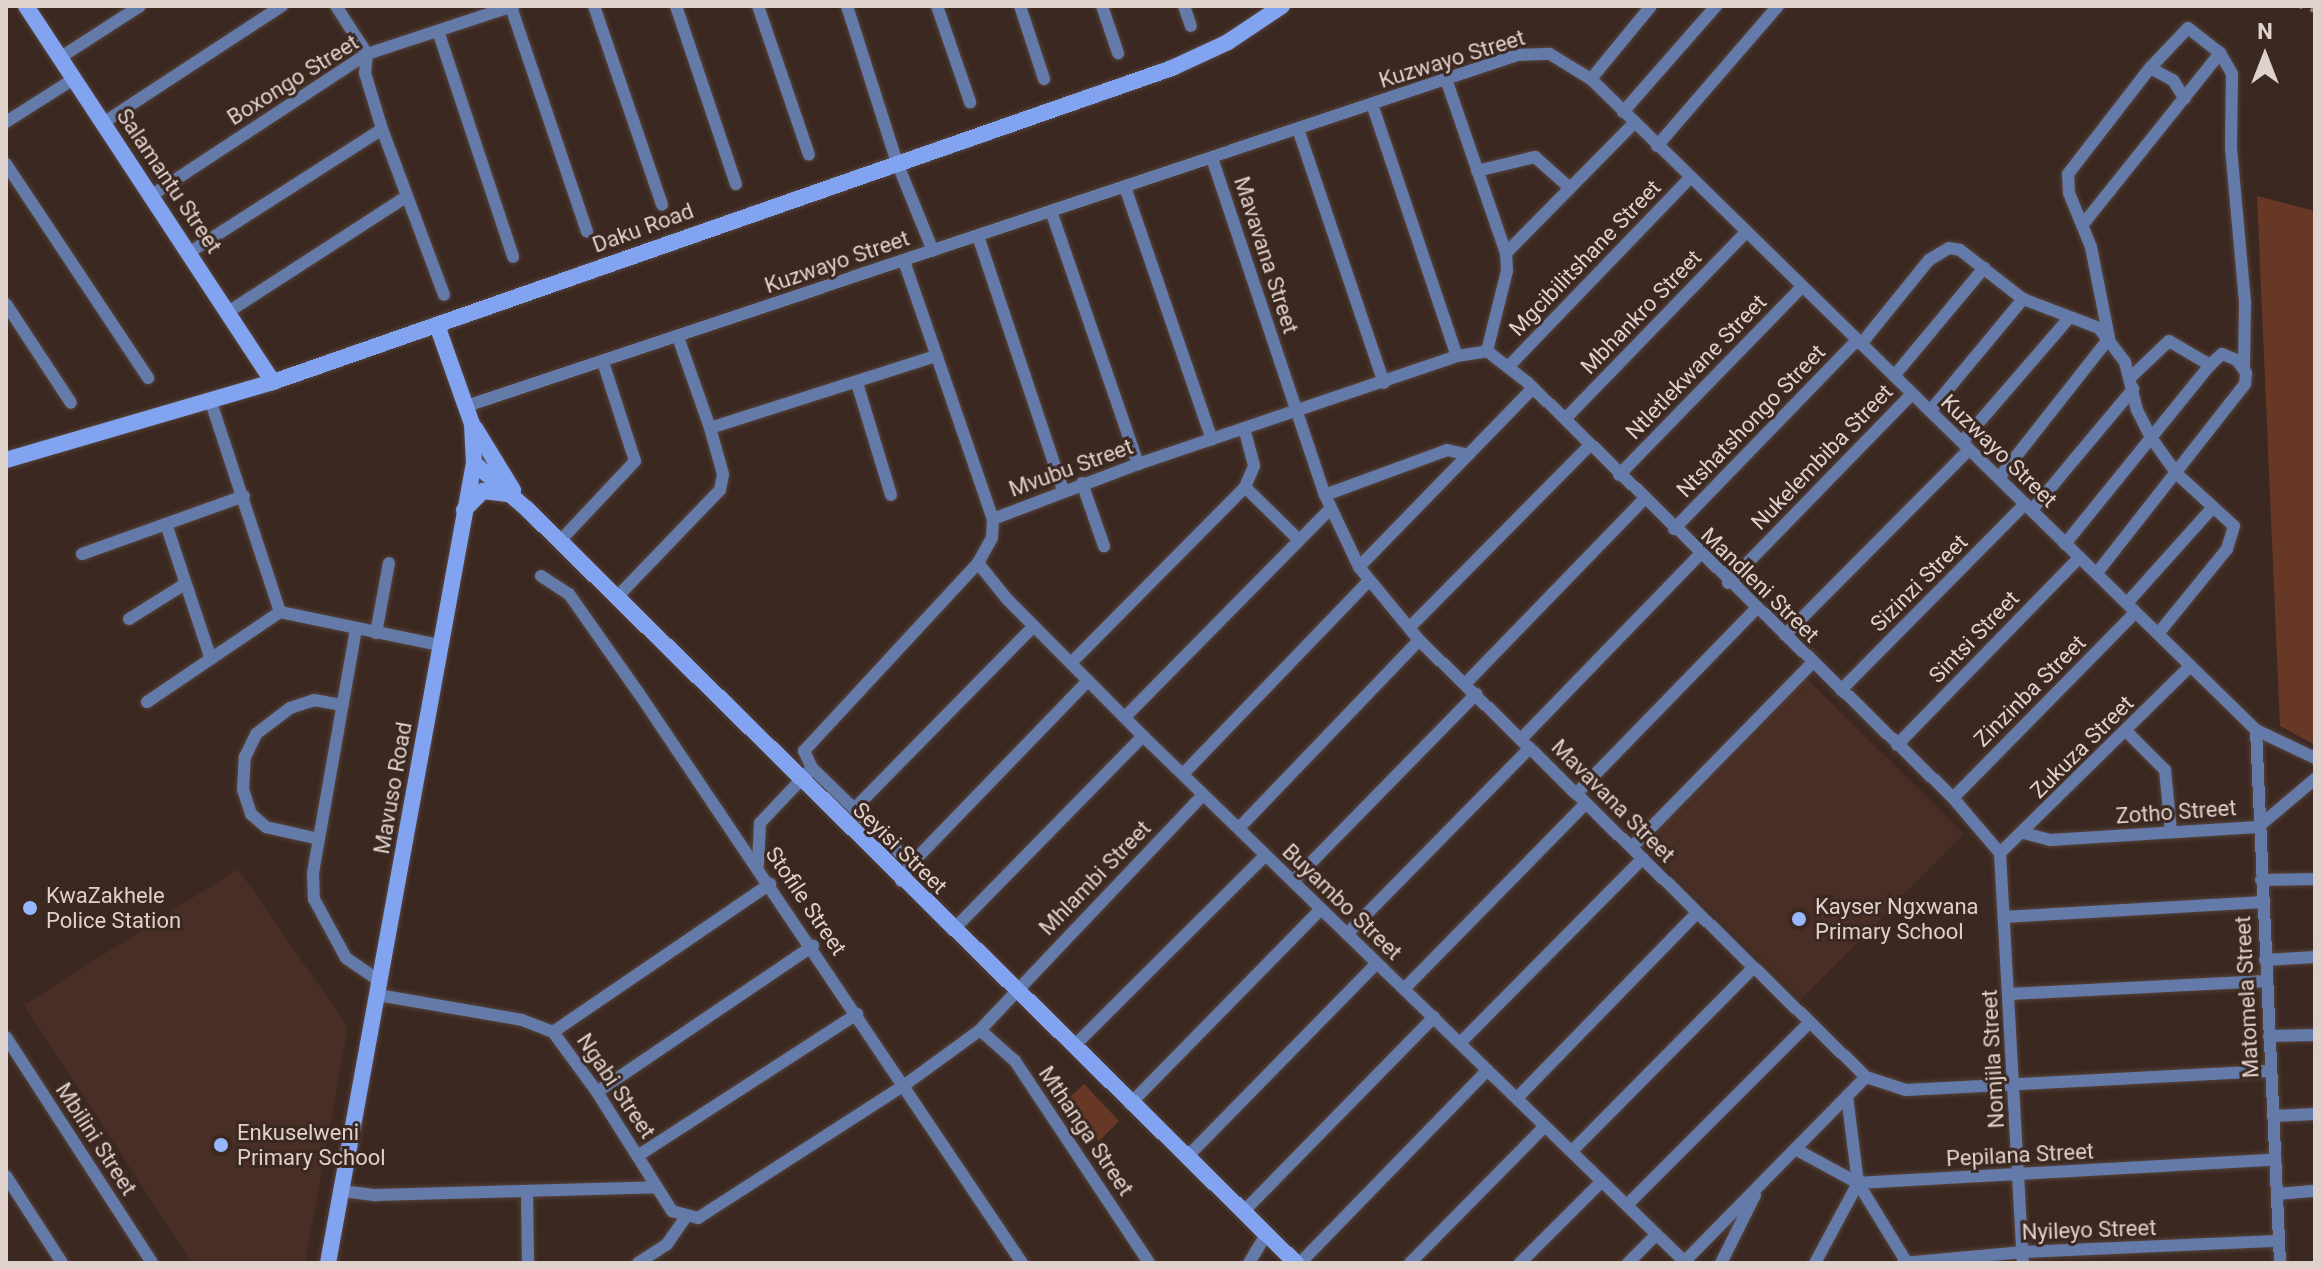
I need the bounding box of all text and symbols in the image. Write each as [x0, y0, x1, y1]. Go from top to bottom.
north arrow [2225, 16, 2305, 96]
text: N [2257, 19, 2273, 44]
street label: Kuzwayo Street [1376, 24, 1528, 94]
street label: Boxongo Street [222, 29, 364, 131]
street label: Salamantu Street [111, 104, 227, 258]
street label: Mavavana Street [1228, 173, 1304, 337]
street label: Mgcibilitshane Street [1504, 174, 1666, 342]
street label: Daku Road [589, 198, 697, 258]
street label: Kuzwayo Street [761, 225, 913, 299]
street label: Mbhankro Street [1575, 244, 1707, 380]
street label: Ntletlekwane Street [1620, 289, 1772, 445]
street label: Ntshatshongo Street [1671, 339, 1831, 503]
street label: Nukelembiba Street [1746, 379, 1898, 535]
street label: Kuzwayo Street [1935, 389, 2063, 513]
street label: Mvubu Street [1005, 433, 1137, 503]
street label: Mandleni Street [1696, 522, 1824, 648]
street label: Sizinzi Street [1865, 529, 1973, 637]
street label: Sintsi Street [1924, 585, 2024, 689]
street label: Zinzinba Street [1969, 630, 2091, 752]
street label: Zukuza Street [2025, 690, 2139, 804]
street label: Mavuso Road [368, 720, 418, 856]
street label: Mavavana Street [1546, 734, 1680, 868]
street label: Zotho Street [2115, 795, 2237, 829]
street label: Seyisi Street [847, 797, 953, 899]
street label: Mhlambi Street [1034, 815, 1156, 941]
street label: Buyambo Street [1277, 838, 1407, 966]
street label: Stofile Street [760, 842, 852, 960]
place label: KwaZakhele Police Station [46, 882, 181, 934]
place label: Kayser Ngxwana Primary School [1815, 893, 1979, 944]
marker: KwaZakhele Police Station [21, 899, 39, 917]
marker: Kayser Ngxwana Primary School [1790, 910, 1808, 928]
street label: Matomela Street [2230, 915, 2264, 1079]
street label: Nomjila Street [1976, 989, 2010, 1129]
street label: Ngabi Street [571, 1028, 661, 1144]
street label: Mthanga Street [1033, 1061, 1139, 1201]
street label: Mbilini Street [50, 1078, 142, 1200]
place label: Enkuselweni Primary School [237, 1119, 386, 1170]
marker: Enkuselweni Primary School [212, 1136, 230, 1154]
street label: Pepilana Street [1945, 1138, 2095, 1172]
street label: Nyileyo Street [2021, 1214, 2157, 1246]

